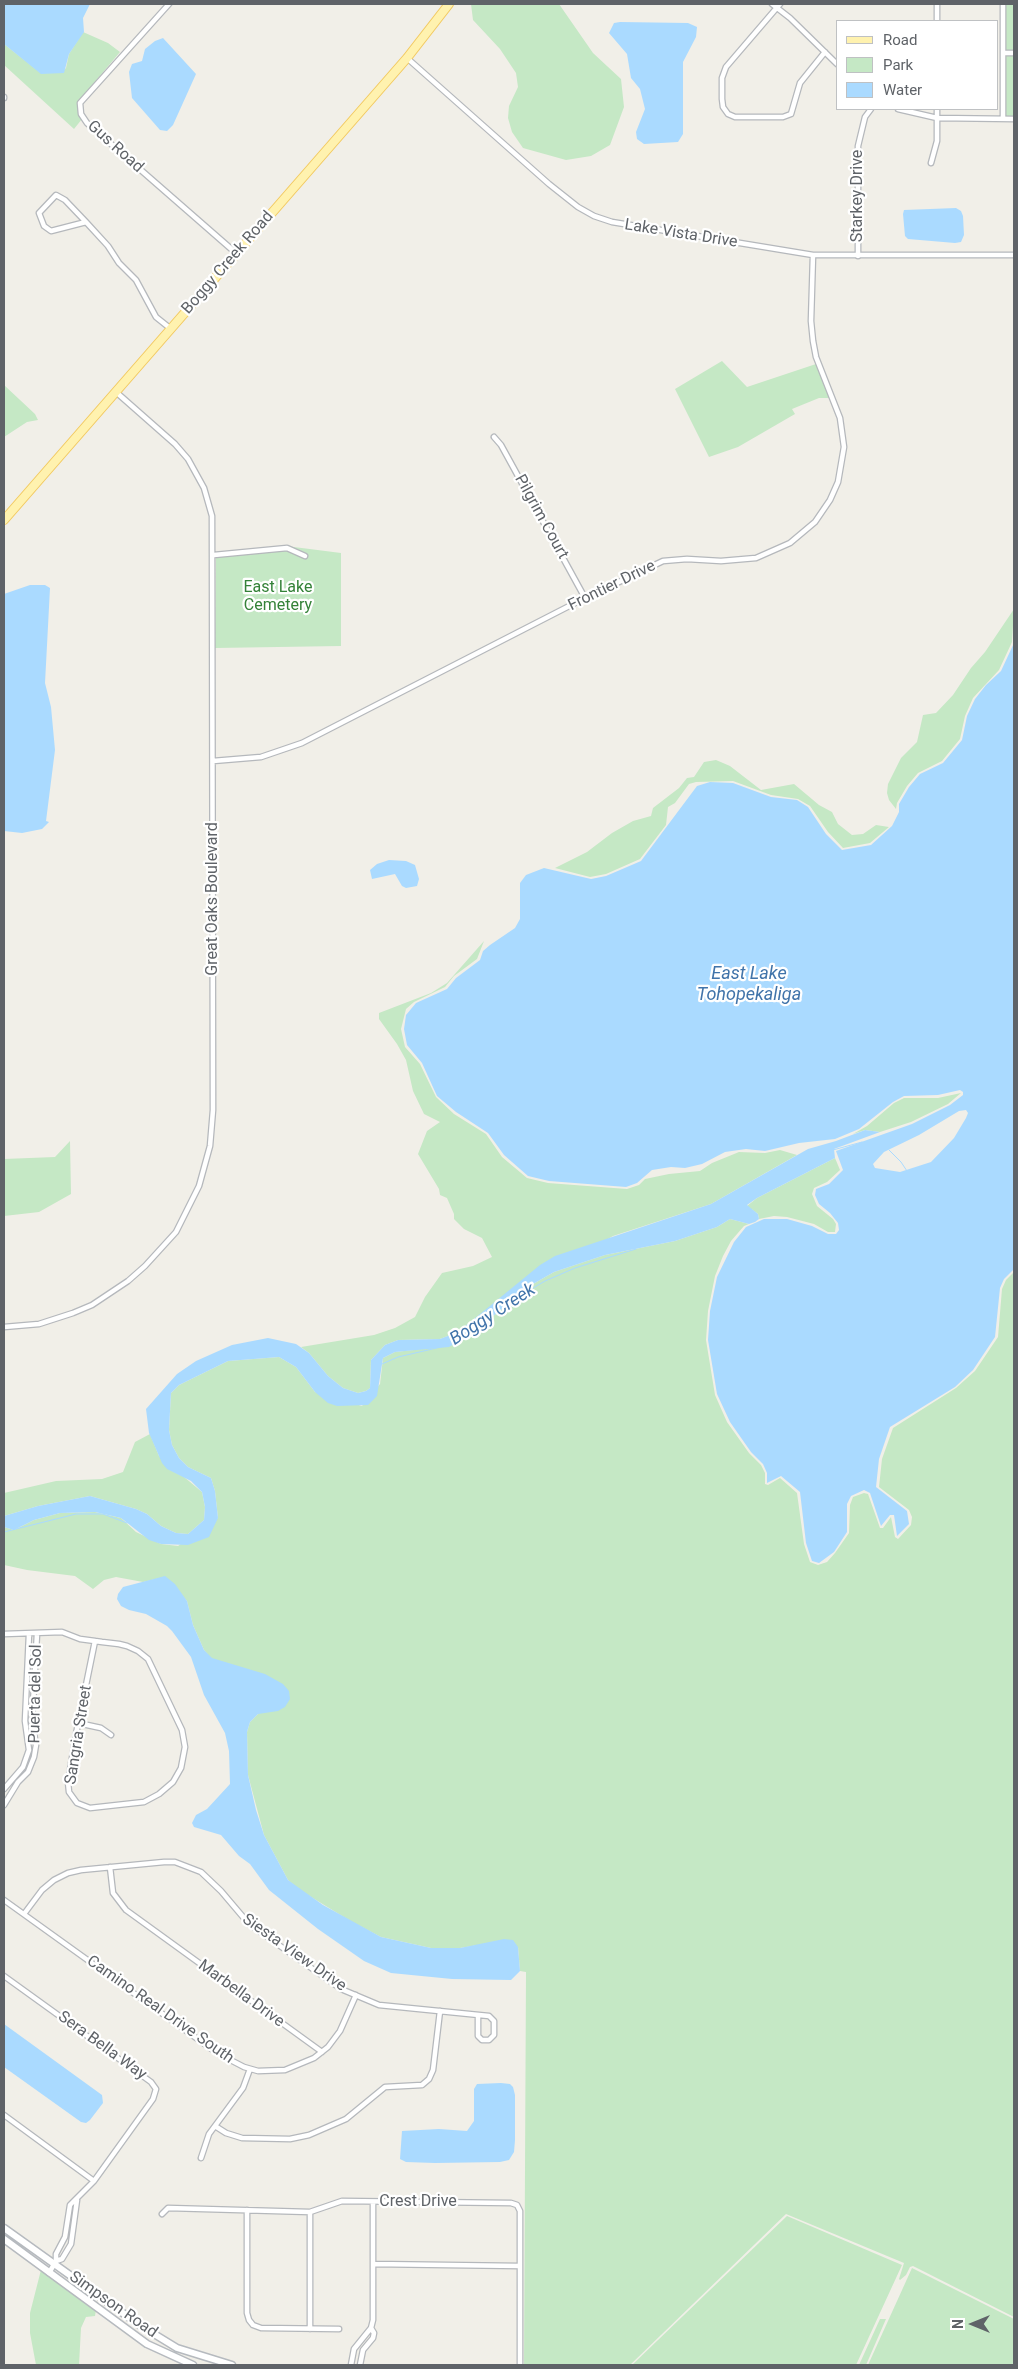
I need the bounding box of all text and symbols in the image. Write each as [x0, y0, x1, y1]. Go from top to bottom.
legend [836, 20, 998, 110]
text: Road [883, 31, 917, 49]
text: Park [883, 56, 913, 74]
text: Water [883, 81, 922, 99]
street label: Gus Road [83, 117, 147, 177]
street label: Starkey Drive [848, 150, 868, 242]
street label: Boggy Creek Road [178, 208, 278, 318]
street label: Lake Vista Drive [623, 216, 739, 252]
street label: Pilgrim Court [510, 471, 572, 563]
street label: Frontier Drive [565, 557, 659, 615]
park label: East Lake Cemetery [243, 578, 313, 616]
street label: Great Oaks Boulevard [203, 822, 223, 976]
water label: East Lake Tohopekaliga [697, 963, 801, 1006]
water label: Boggy Creek [446, 1279, 540, 1351]
street label: Puerta del Sol [26, 1644, 46, 1744]
street label: Sangria Street [62, 1684, 96, 1786]
street label: Siesta View Drive [238, 1910, 350, 1996]
street label: Camino Real Drive South [83, 1952, 237, 2068]
street label: Marbella Drive [194, 1956, 288, 2032]
street label: Sera Bella Way [54, 2007, 150, 2085]
street label: Crest Drive [379, 2192, 457, 2212]
street label: Simpson Road [65, 2268, 161, 2342]
north arrow [948, 2299, 998, 2349]
text: N [950, 2319, 966, 2329]

